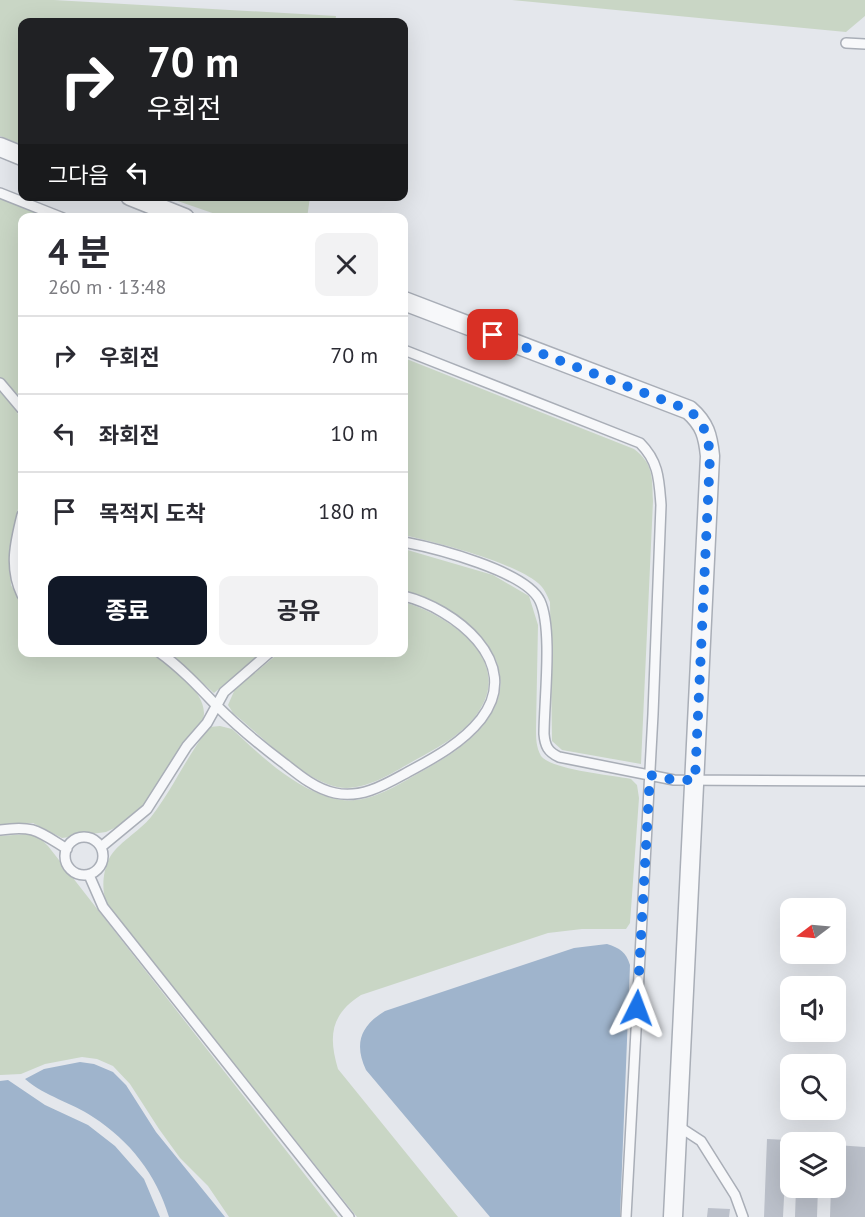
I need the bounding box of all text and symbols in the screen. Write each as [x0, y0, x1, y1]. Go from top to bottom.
text: 70 m [147, 34, 239, 89]
icon: right [48, 42, 126, 120]
text: 우회전 [147, 91, 222, 125]
icon: left [121, 156, 154, 189]
text: 그다음 [48, 161, 109, 189]
text: 4 분 [48, 228, 111, 275]
button: close [315, 233, 378, 296]
text: 260 m · 13:48 [48, 274, 166, 300]
pin [467, 309, 518, 360]
icon: arrive [476, 318, 509, 351]
icon: right [48, 339, 81, 372]
text: 70 m [330, 341, 378, 369]
text: 우회전 [99, 343, 160, 371]
icon: left [48, 417, 81, 450]
text: 10 m [330, 419, 378, 447]
text: 좌회전 [99, 421, 160, 449]
icon: arrive [48, 495, 81, 528]
text: 180 m [318, 497, 378, 525]
text: 목적지 도착 [99, 499, 206, 527]
button: 종료 [48, 576, 207, 645]
button: 공유 [219, 576, 378, 645]
north arrow [780, 898, 846, 964]
map controls [780, 898, 846, 1198]
position arrow [605, 976, 669, 1040]
button: sound [780, 976, 846, 1042]
button: search [780, 1054, 846, 1120]
button: layers [780, 1132, 846, 1198]

